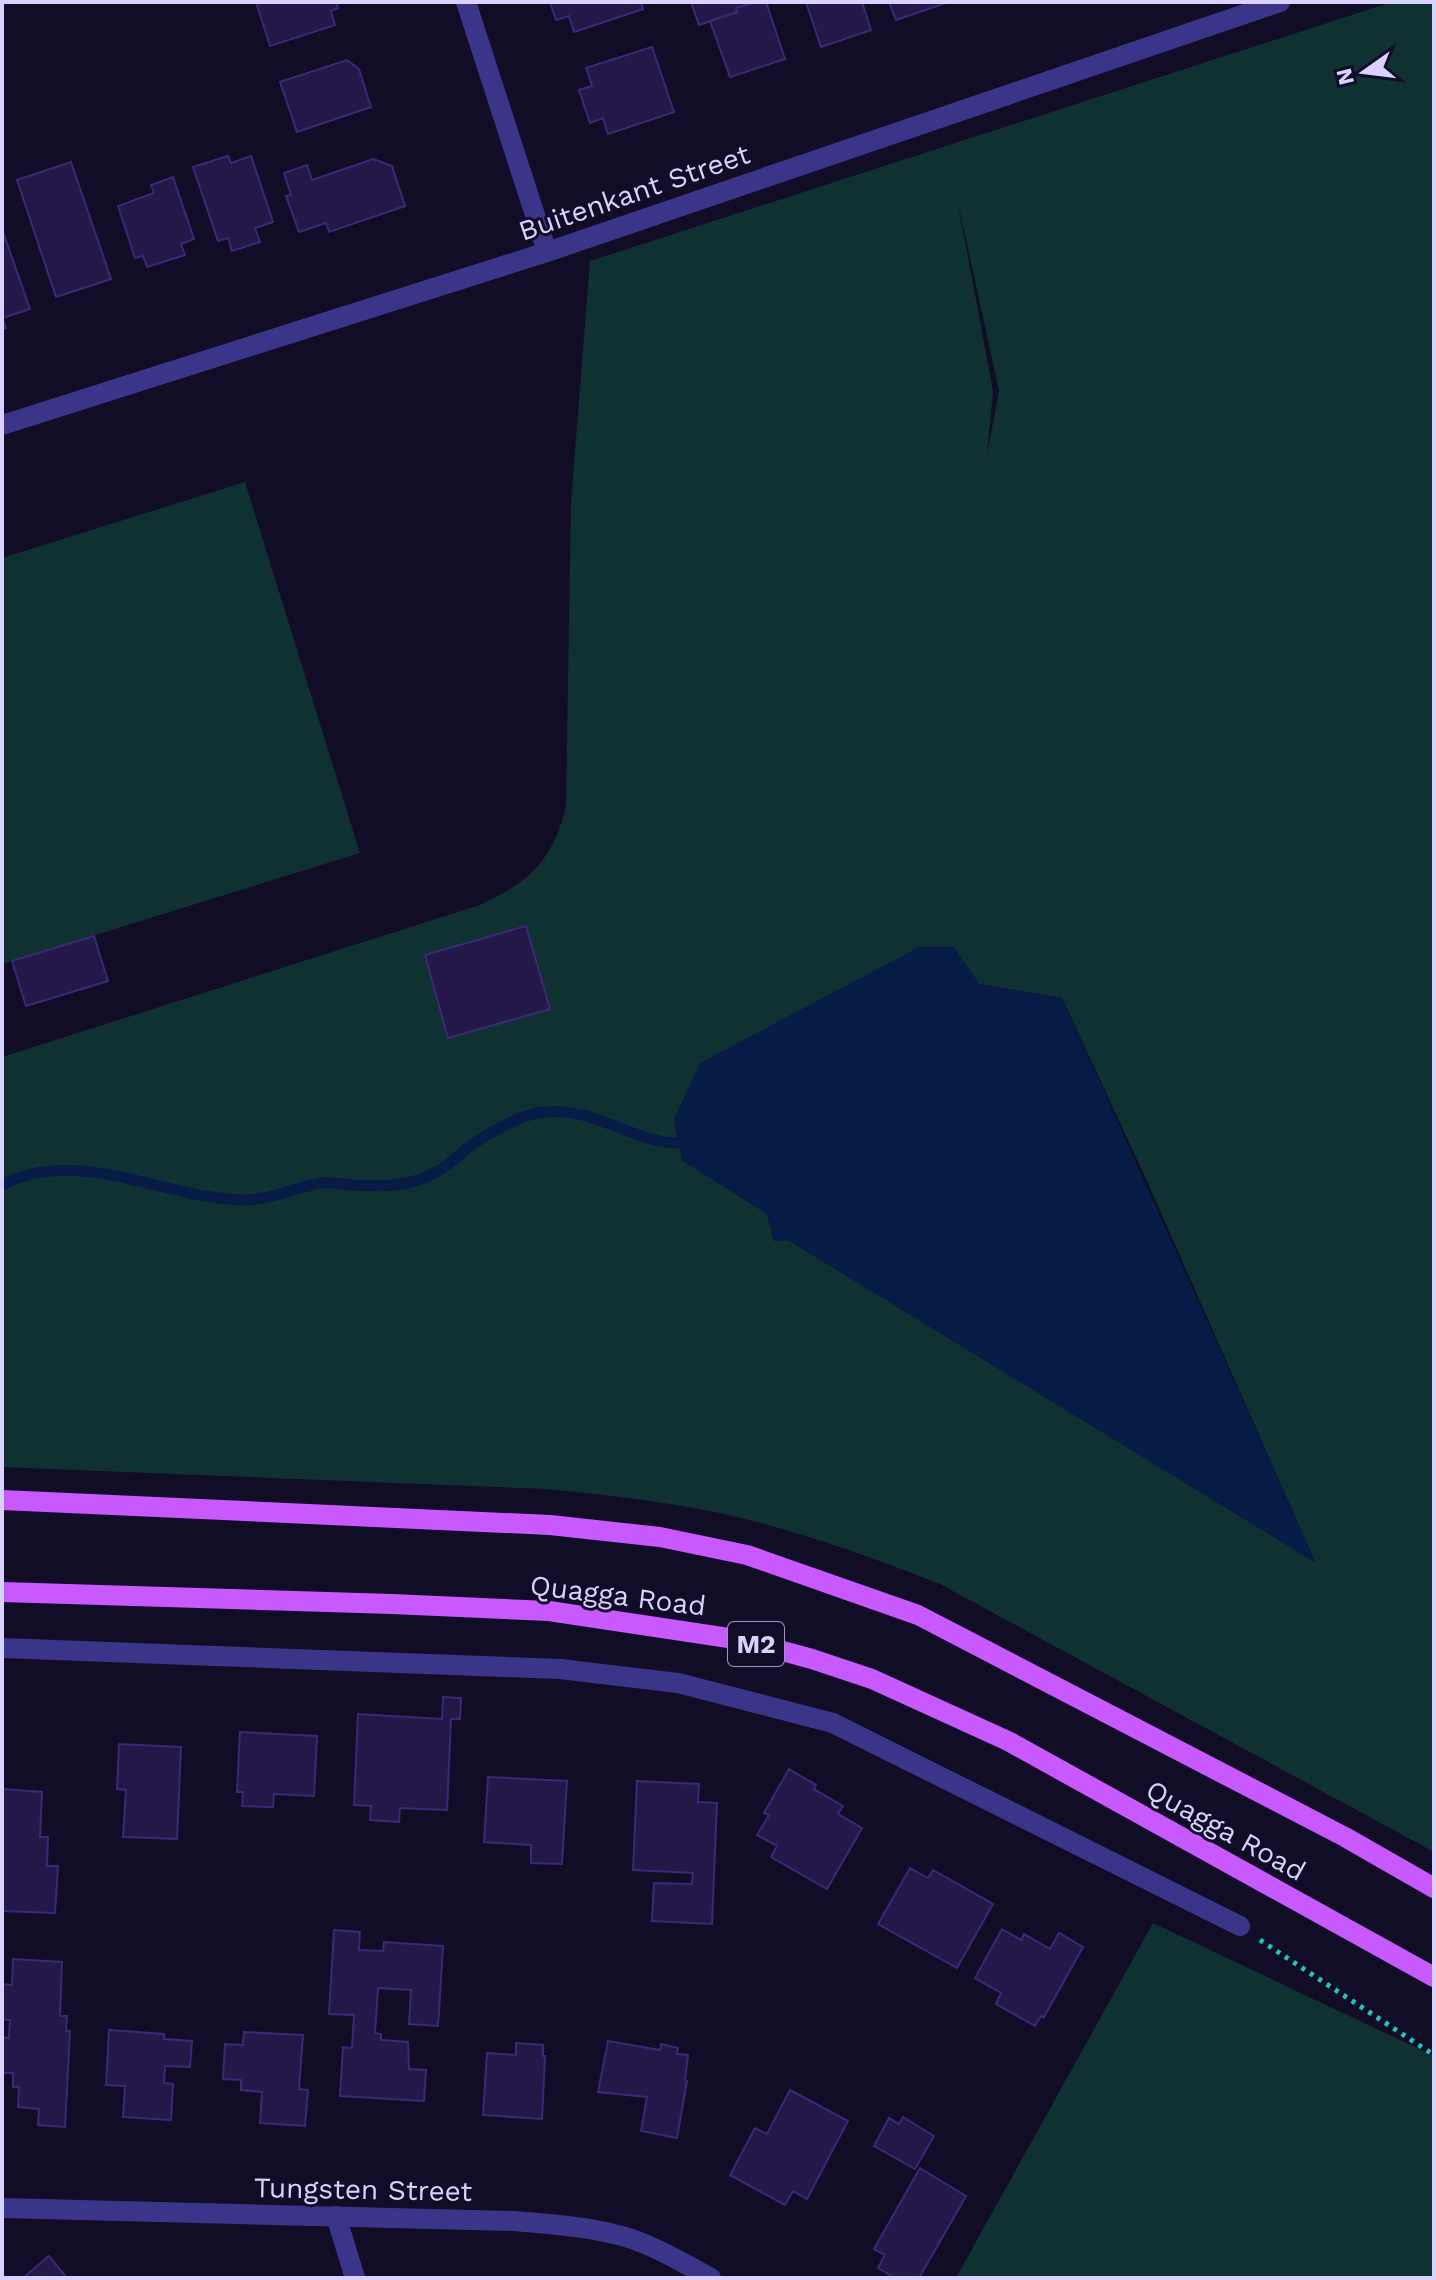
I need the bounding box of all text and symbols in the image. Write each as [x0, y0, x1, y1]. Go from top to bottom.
north arrow [1324, 32, 1404, 112]
text: N [1331, 66, 1359, 88]
street label: Buitenkant Street [514, 137, 754, 248]
street label: Quagga Road [528, 1568, 708, 1623]
road number: M2 [728, 1622, 784, 1666]
street label: Quagga Road [1140, 1773, 1311, 1888]
street label: Tungsten Street [254, 2171, 473, 2208]

